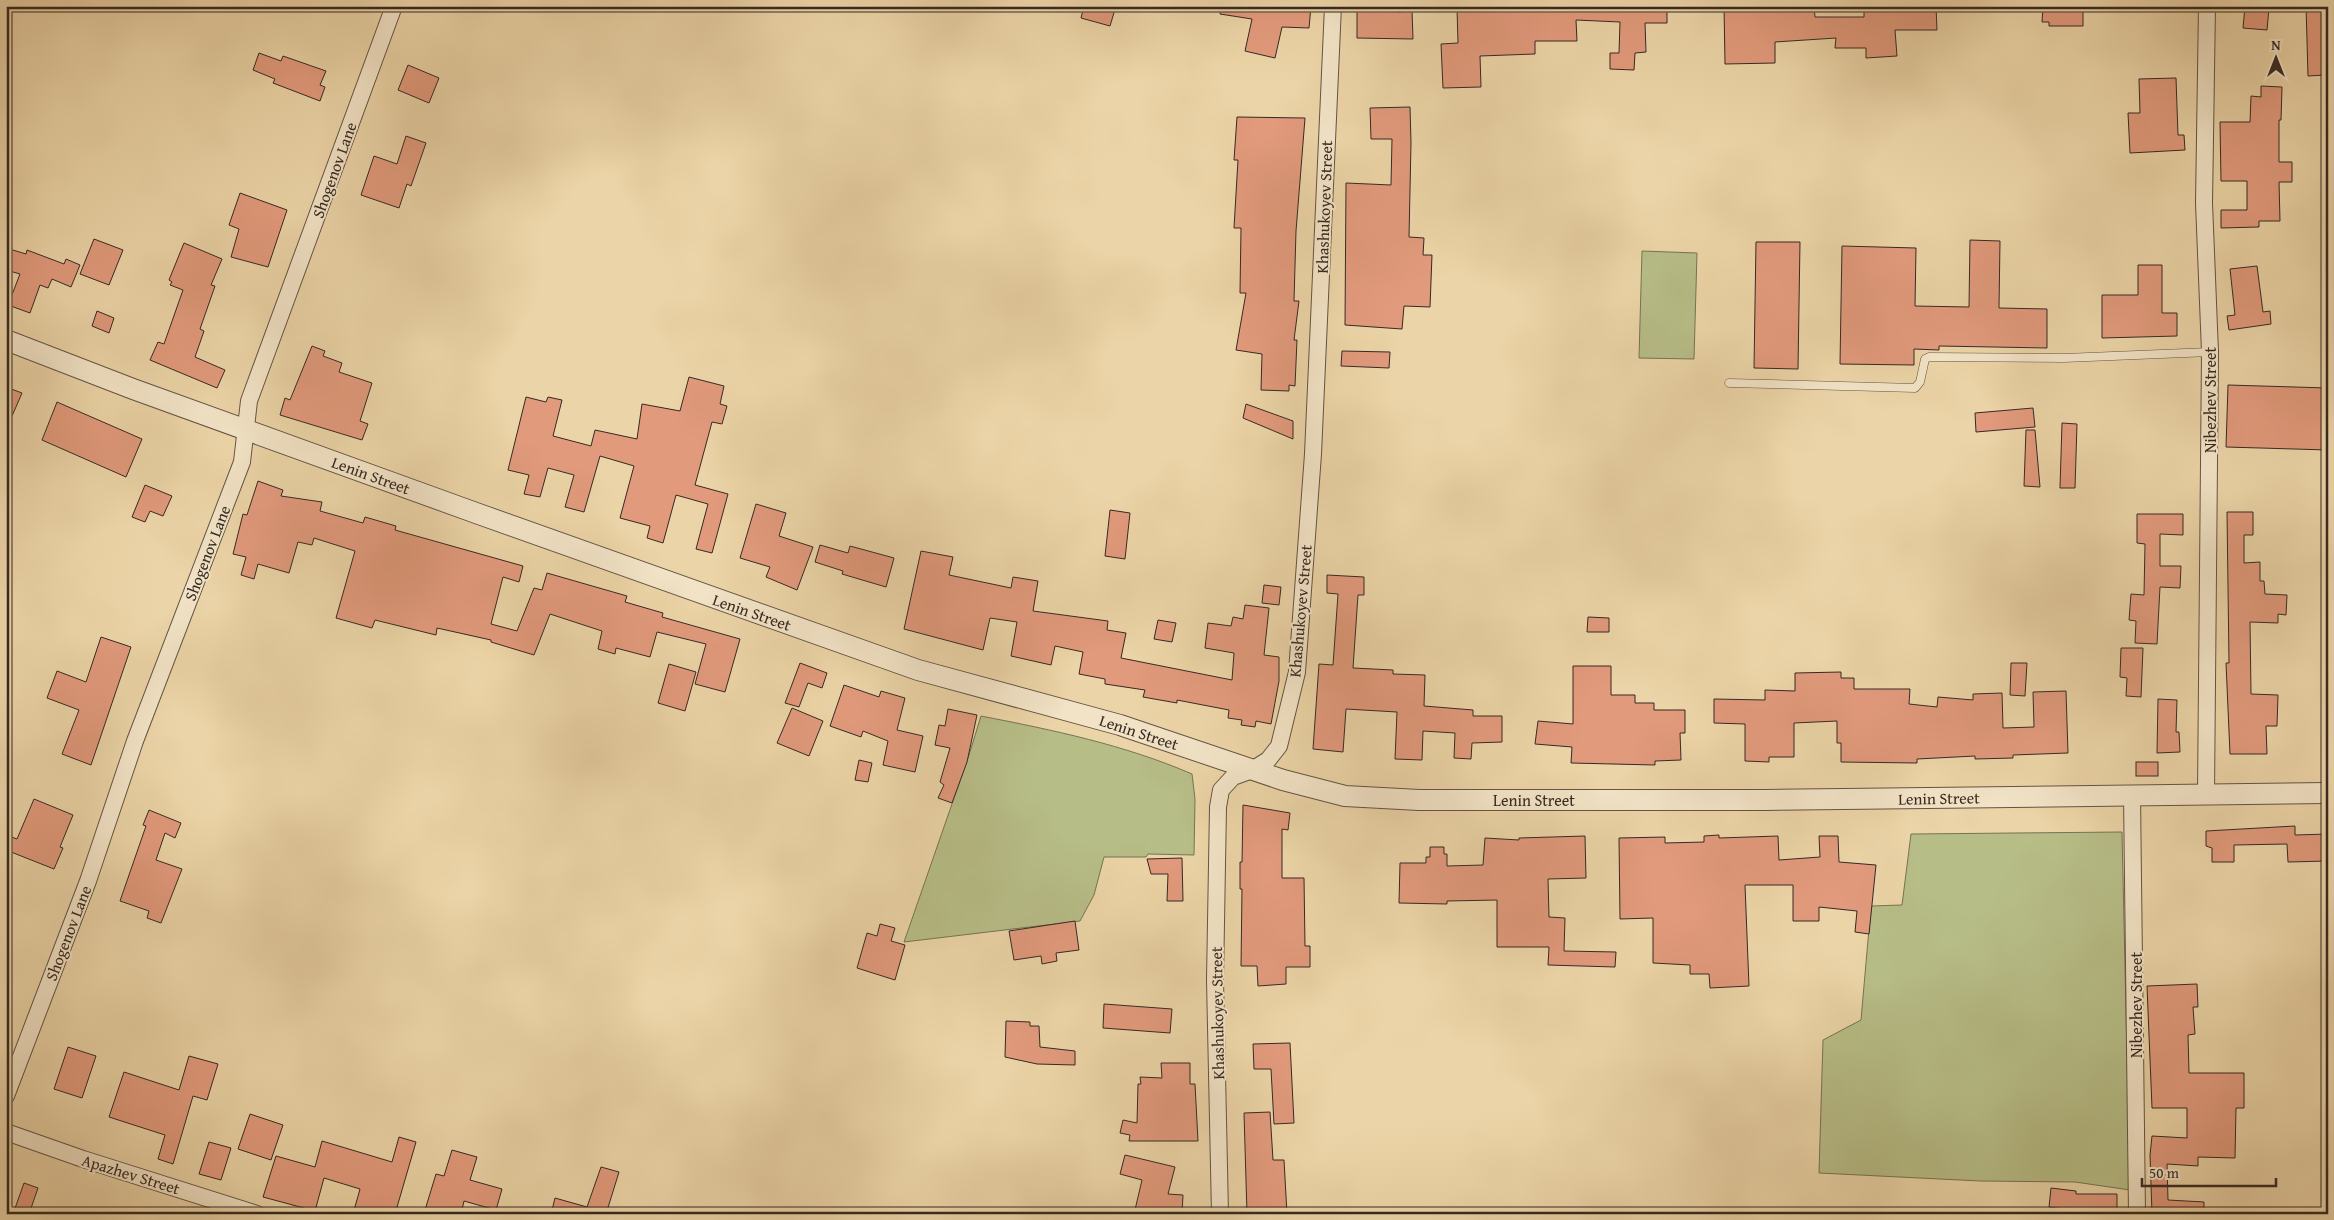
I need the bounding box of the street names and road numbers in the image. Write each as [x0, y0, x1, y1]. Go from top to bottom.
street label: Shogenov Lane [306, 119, 362, 221]
street label: Khashukoyev Street [1310, 140, 1338, 274]
street label: Nibezhev Street [2198, 347, 2222, 453]
street label: Lenin Street [328, 450, 414, 500]
street label: Shogenov Lane [178, 502, 236, 604]
street label: Khashukoyev Street [1282, 543, 1318, 678]
street label: Lenin Street [709, 587, 795, 637]
street label: Lenin Street [1096, 708, 1182, 756]
street label: Lenin Street [1898, 785, 1980, 811]
street label: Lenin Street [1493, 788, 1575, 812]
street label: Shogenov Lane [39, 882, 97, 984]
street label: Khashukoyev Street [1204, 946, 1230, 1080]
street label: Nibezhev Street [2124, 952, 2148, 1058]
street label: Apazhev Street [79, 1148, 183, 1200]

